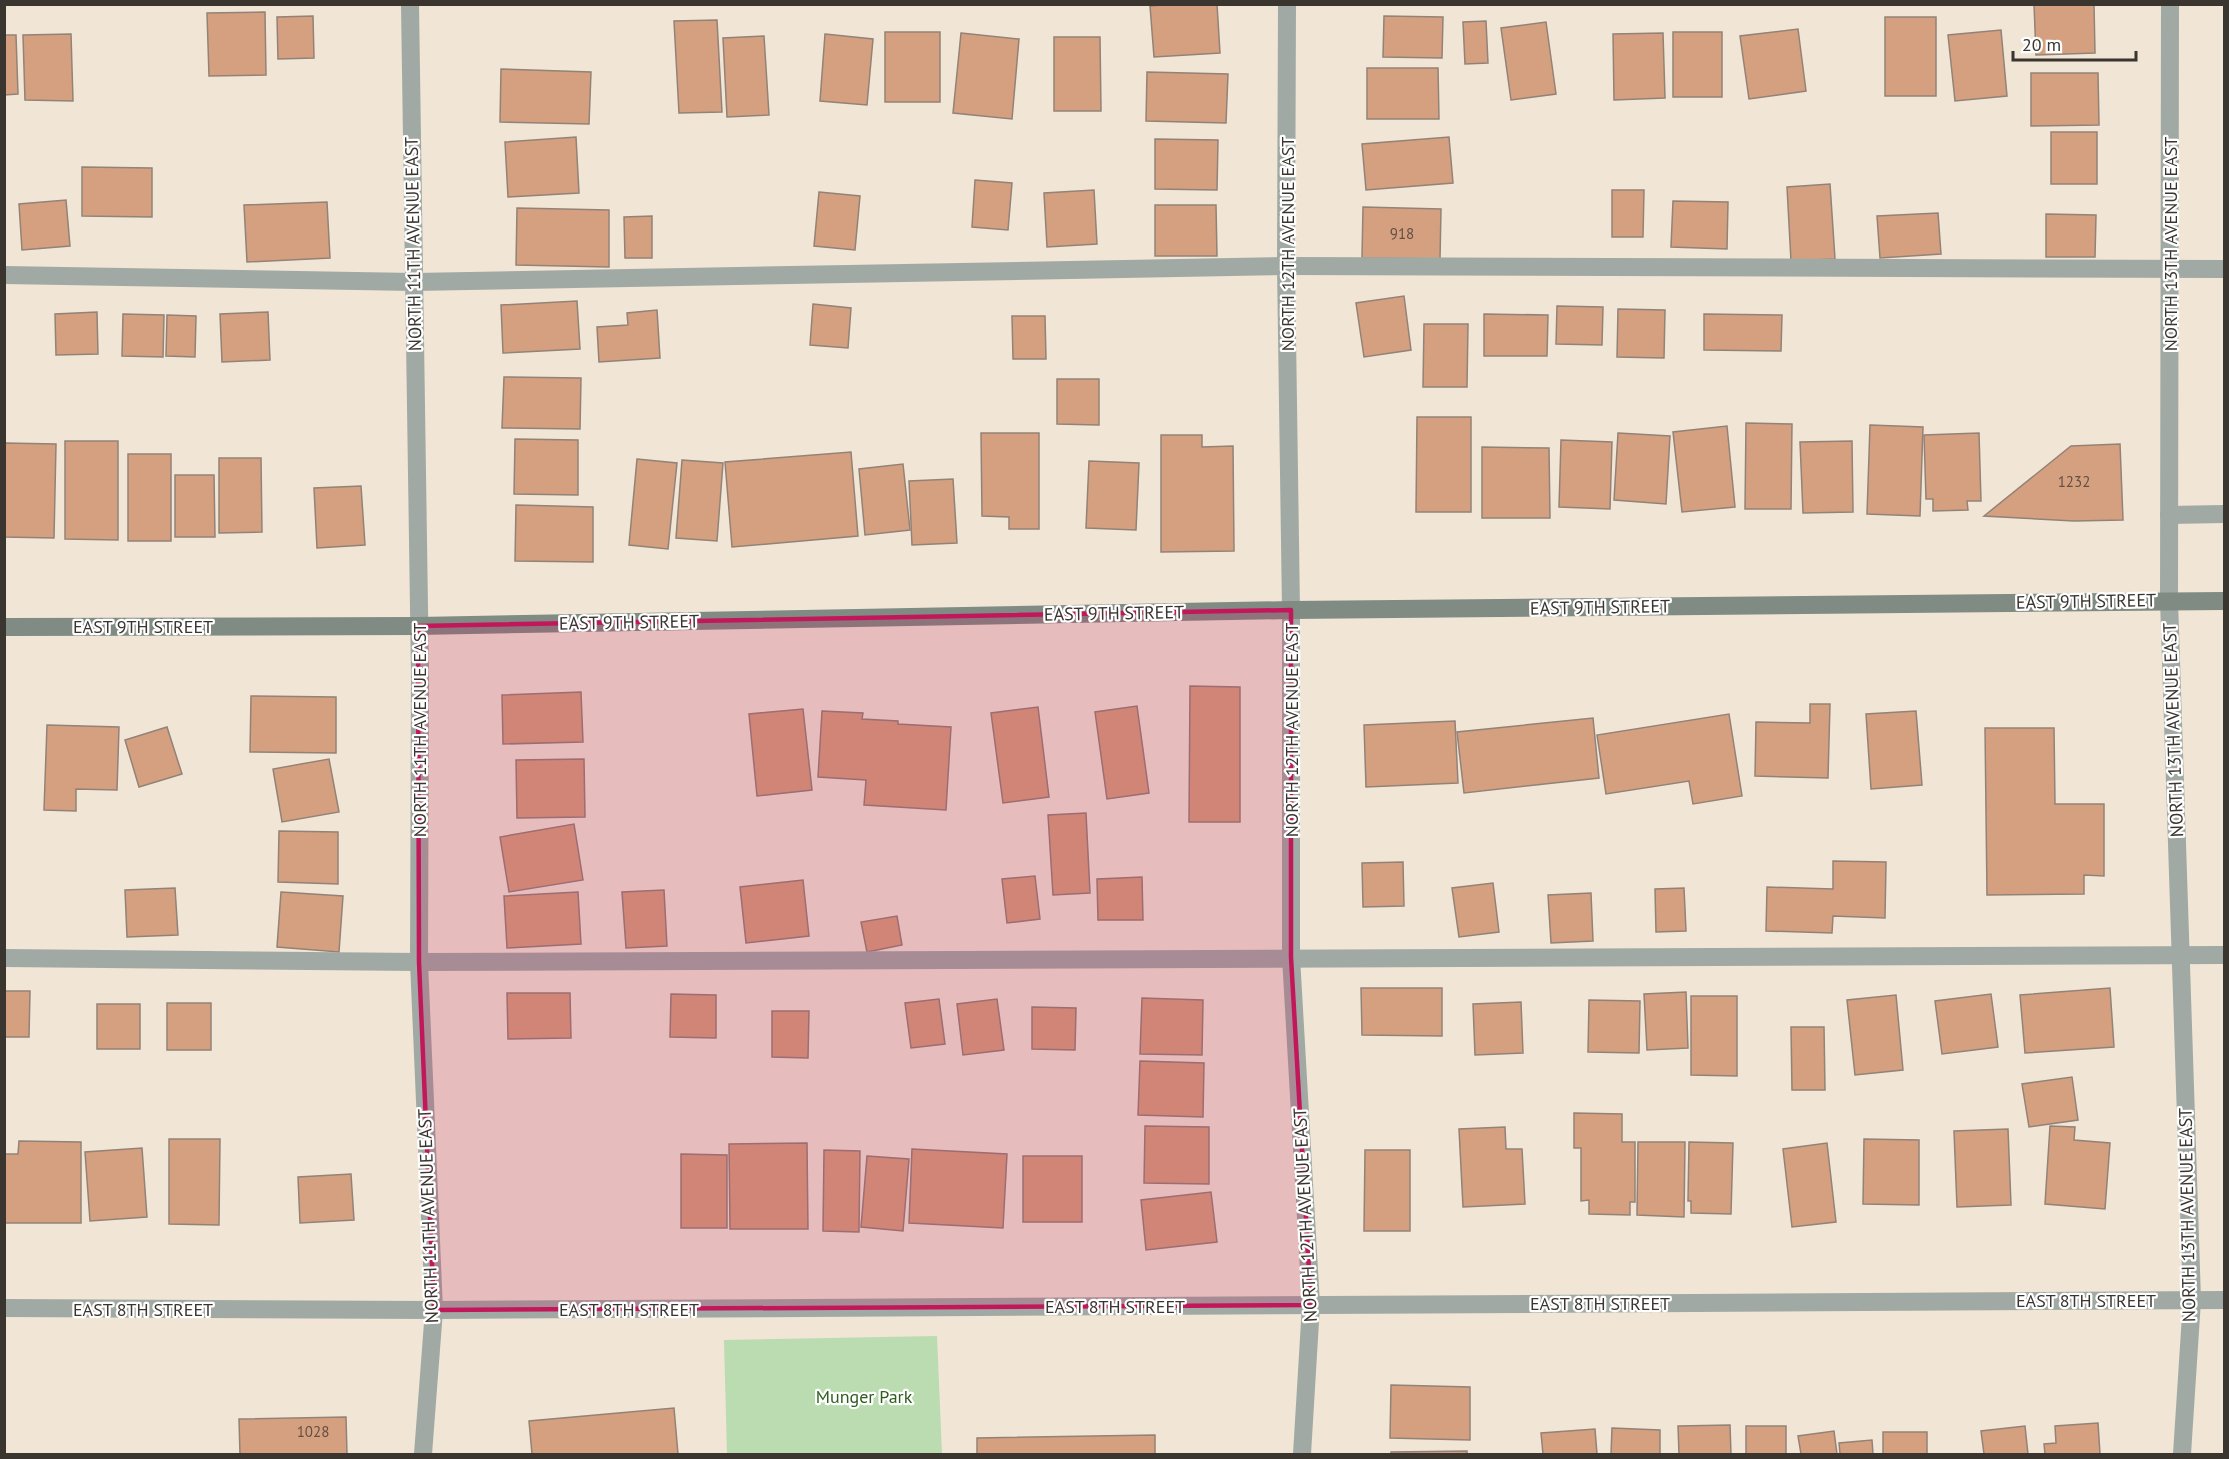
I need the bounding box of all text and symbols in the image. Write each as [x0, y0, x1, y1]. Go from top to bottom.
scale bar [2013, 24, 2136, 62]
text: 20 m [2022, 33, 2061, 56]
street label: NORTH 11TH AVENUE EAST [400, 137, 426, 351]
street label: NORTH 12TH AVENUE EAST [1276, 137, 1299, 351]
street label: NORTH 13TH AVENUE EAST [2159, 137, 2182, 351]
house number: 918 [1390, 224, 1414, 243]
house number: 1232 [2058, 472, 2090, 491]
street label: EAST 9TH STREET [2016, 588, 2156, 614]
street label: EAST 9TH STREET [1530, 594, 1670, 620]
street label: EAST 9TH STREET [1044, 600, 1184, 626]
street label: EAST 9TH STREET [559, 609, 699, 635]
street label: EAST 9TH STREET [73, 615, 213, 638]
street label: NORTH 13TH AVENUE EAST [2158, 622, 2188, 838]
street label: NORTH 11TH AVENUE EAST [408, 623, 431, 837]
street label: NORTH 12TH AVENUE EAST [1280, 623, 1303, 837]
street label: NORTH 12TH AVENUE EAST [1288, 1107, 1322, 1323]
street label: NORTH 11TH AVENUE EAST [413, 1108, 443, 1324]
street label: NORTH 13TH AVENUE EAST [2174, 1108, 2200, 1322]
street label: EAST 8TH STREET [2016, 1289, 2156, 1312]
street label: EAST 8TH STREET [1530, 1292, 1670, 1315]
street label: EAST 8TH STREET [1045, 1295, 1185, 1318]
street label: EAST 8TH STREET [73, 1298, 213, 1321]
street label: EAST 8TH STREET [559, 1298, 699, 1321]
park label: Munger Park [816, 1385, 913, 1408]
house number: 1028 [297, 1422, 329, 1441]

